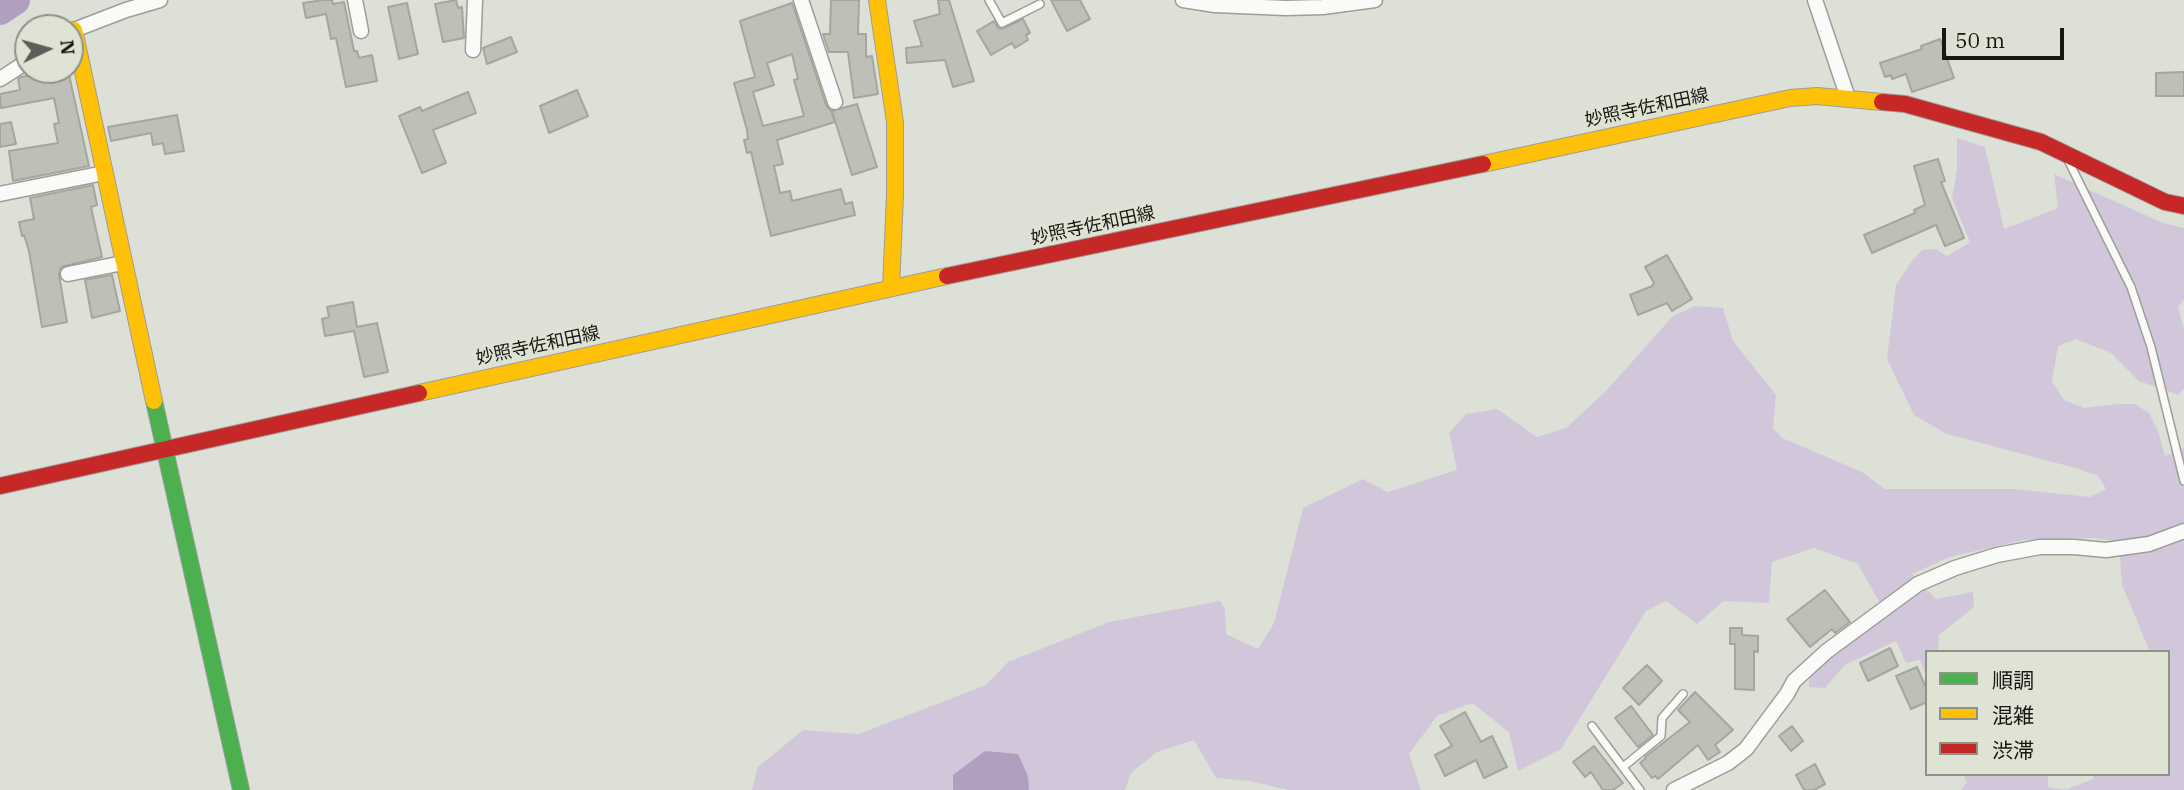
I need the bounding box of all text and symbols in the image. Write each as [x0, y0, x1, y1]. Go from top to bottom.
north arrow [14, 14, 84, 84]
scale bar [1946, 14, 2068, 58]
text: 50 m [1955, 26, 2005, 54]
text: N [55, 39, 81, 56]
street label: 妙照寺佐和田線 [1583, 84, 1711, 132]
street label: 妙照寺佐和田線 [1029, 202, 1157, 250]
street label: 妙照寺佐和田線 [474, 322, 602, 370]
legend [1925, 650, 2170, 776]
text: 順調 [1992, 666, 2034, 694]
text: 混雑 [1992, 701, 2034, 729]
text: 渋滞 [1992, 736, 2034, 764]

